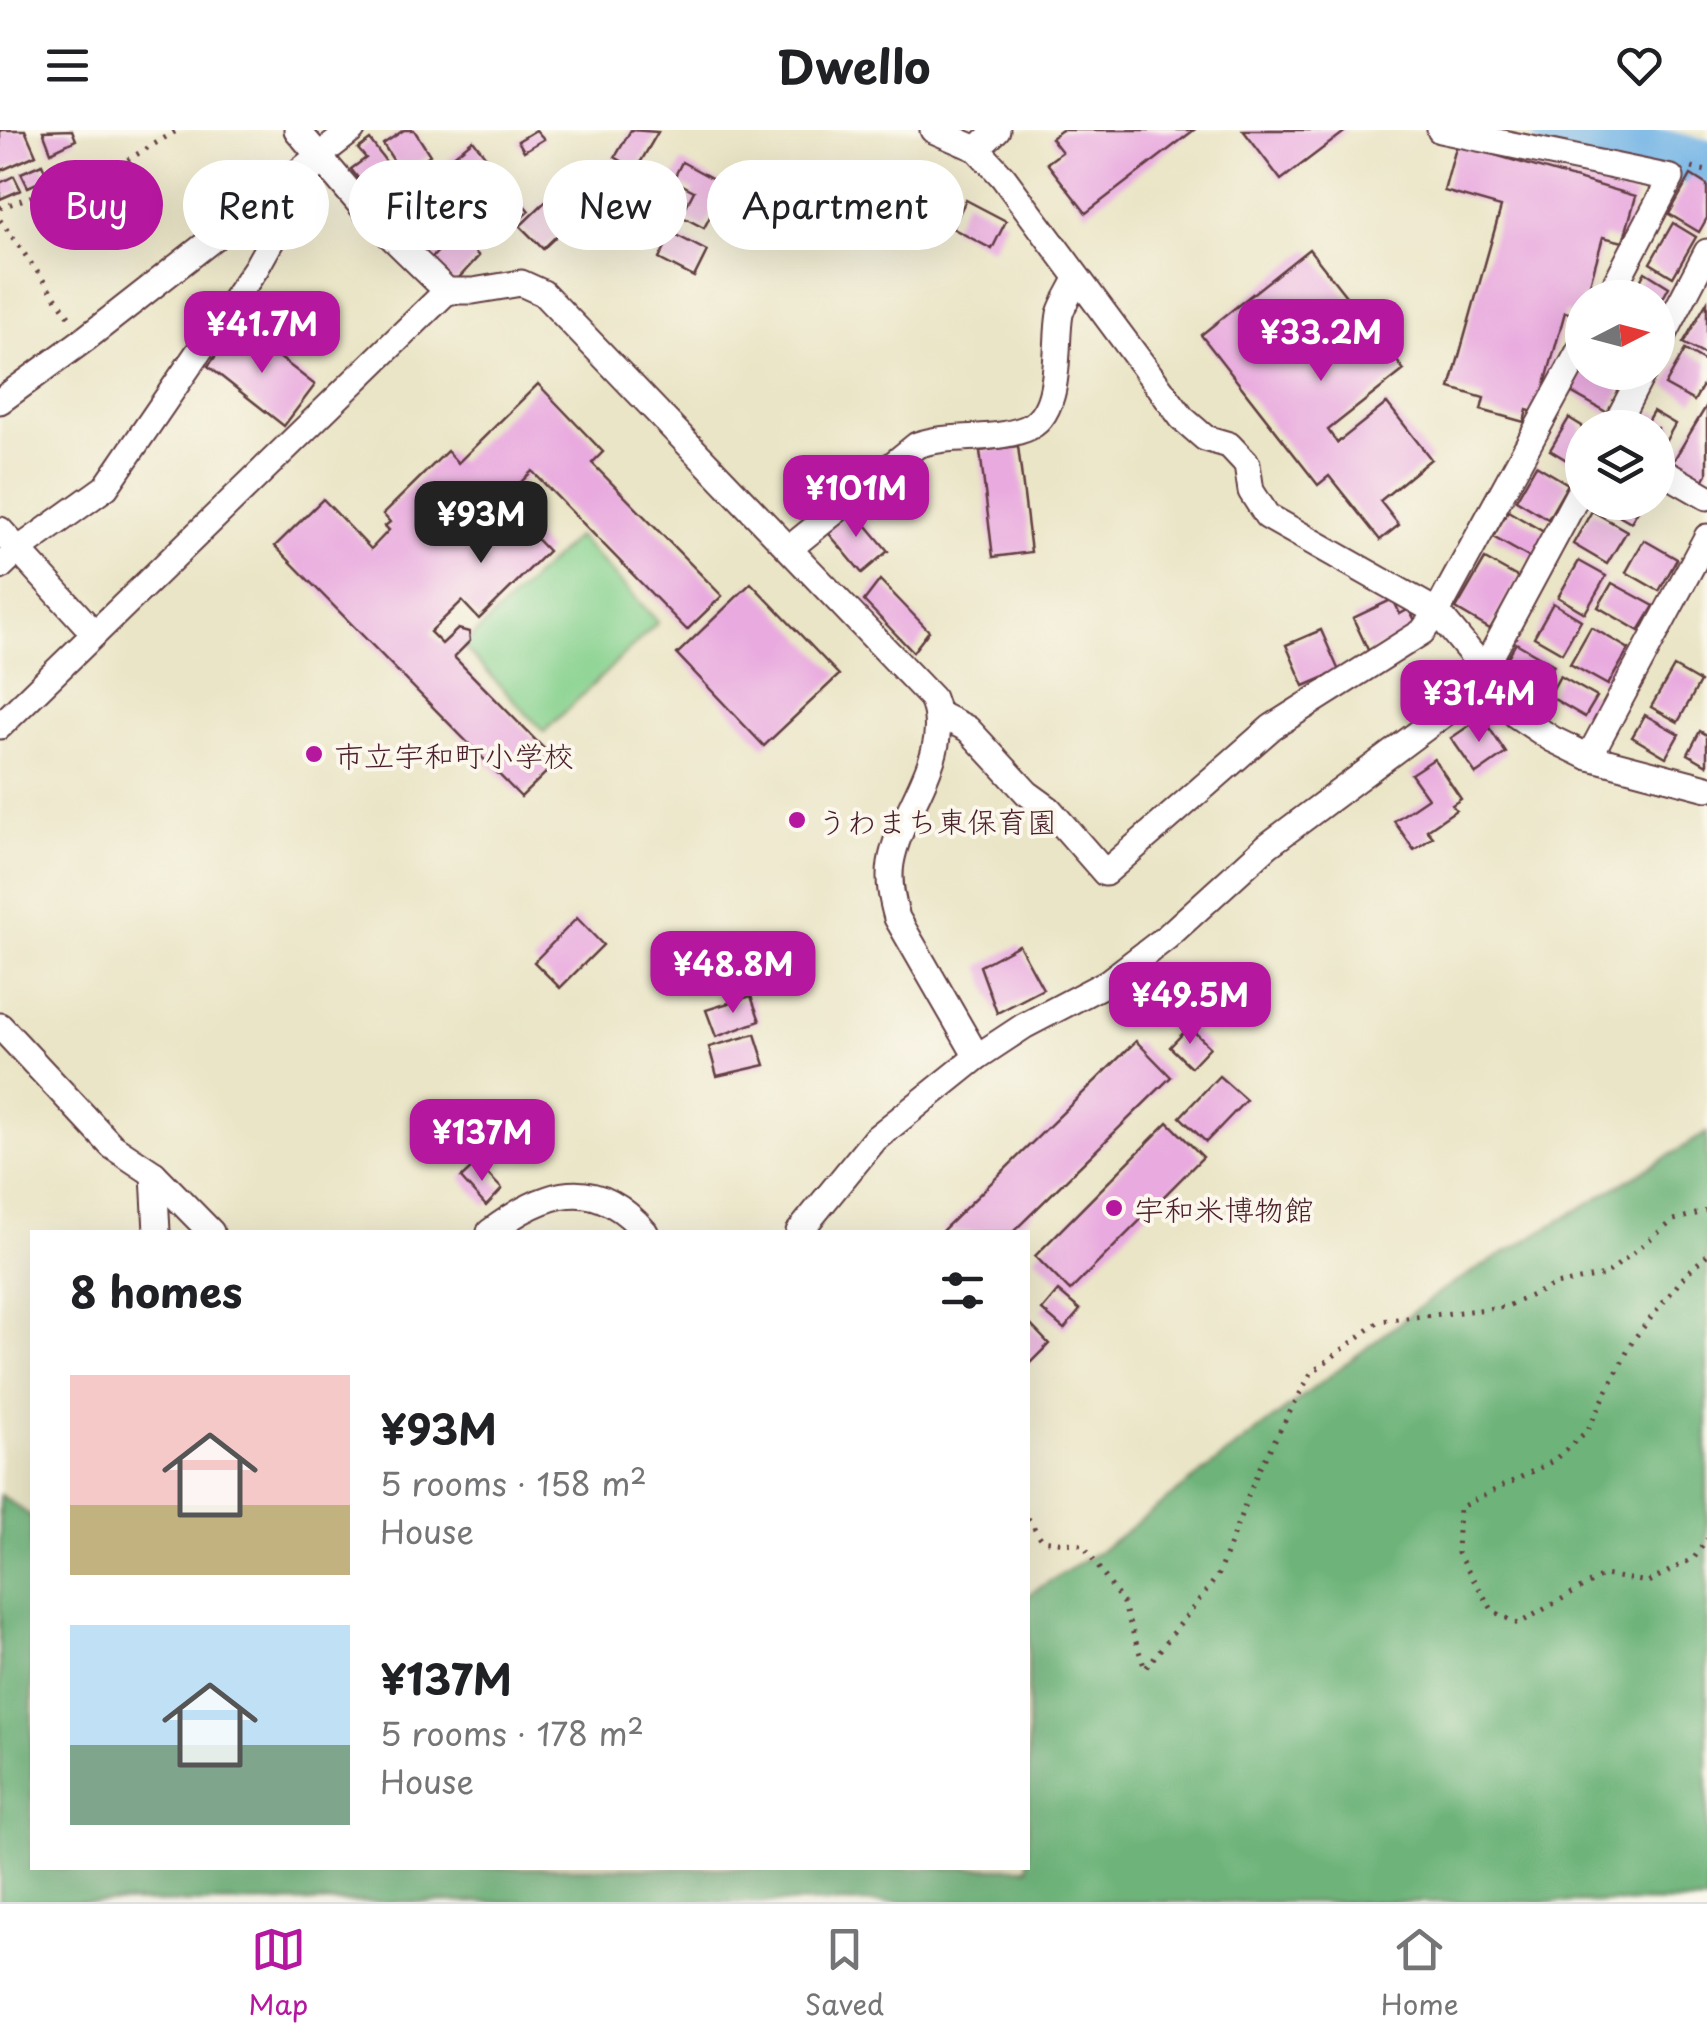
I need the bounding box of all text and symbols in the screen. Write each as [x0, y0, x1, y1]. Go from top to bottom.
text: Dwello [777, 31, 930, 99]
icon: menu [40, 38, 95, 93]
icon: heart [1612, 38, 1667, 93]
chip: Buy [30, 160, 163, 250]
chip: Rent [183, 160, 329, 250]
chip: Filters [349, 160, 523, 250]
chip: New [543, 160, 687, 250]
chip: Apartment [707, 160, 964, 250]
north arrow [1565, 280, 1675, 390]
map controls [1565, 280, 1675, 520]
pin: ¥41.7M [181, 291, 343, 376]
text: ¥41.7M [206, 299, 318, 347]
pin: ¥33.2M [1240, 299, 1402, 384]
text: ¥33.2M [1260, 307, 1382, 355]
button: layers [1565, 410, 1675, 520]
pin: ¥101M [786, 455, 926, 540]
text: ¥101M [805, 463, 907, 511]
pin: ¥93M [422, 481, 540, 566]
text: ¥93M [436, 489, 526, 537]
pin: ¥31.4M [1398, 660, 1560, 745]
text: ¥31.4M [1422, 668, 1536, 716]
place label: 市立宇和町小学校 [334, 732, 574, 777]
marker: 市立宇和町小学校 [303, 743, 325, 765]
place label: うわまち東保育園 [817, 798, 1057, 843]
marker: うわまち東保育園 [786, 809, 808, 831]
pin: ¥48.8M [652, 931, 814, 1016]
text: ¥48.8M [672, 939, 794, 987]
pin: ¥49.5M [1109, 962, 1271, 1047]
text: ¥49.5M [1131, 970, 1249, 1018]
pin: ¥137M [412, 1099, 552, 1184]
text: ¥137M [432, 1107, 532, 1155]
place label: 宇和米博物館 [1134, 1186, 1314, 1231]
marker: 宇和米博物館 [1103, 1197, 1125, 1219]
text: 8 homes [70, 1259, 243, 1322]
icon: filters [935, 1263, 990, 1318]
text: ¥93M [380, 1396, 497, 1459]
icon: home [150, 1415, 270, 1535]
text: 5 rooms · 158 m² [380, 1459, 647, 1507]
text: House [380, 1507, 474, 1555]
text: ¥137M [380, 1646, 512, 1709]
icon: home [150, 1665, 270, 1785]
text: 5 rooms · 178 m² [380, 1709, 644, 1757]
text: House [380, 1757, 474, 1805]
tab: Map [248, 1922, 308, 2025]
tab: Saved [805, 1922, 884, 2025]
tab: Home [1381, 1922, 1459, 2025]

